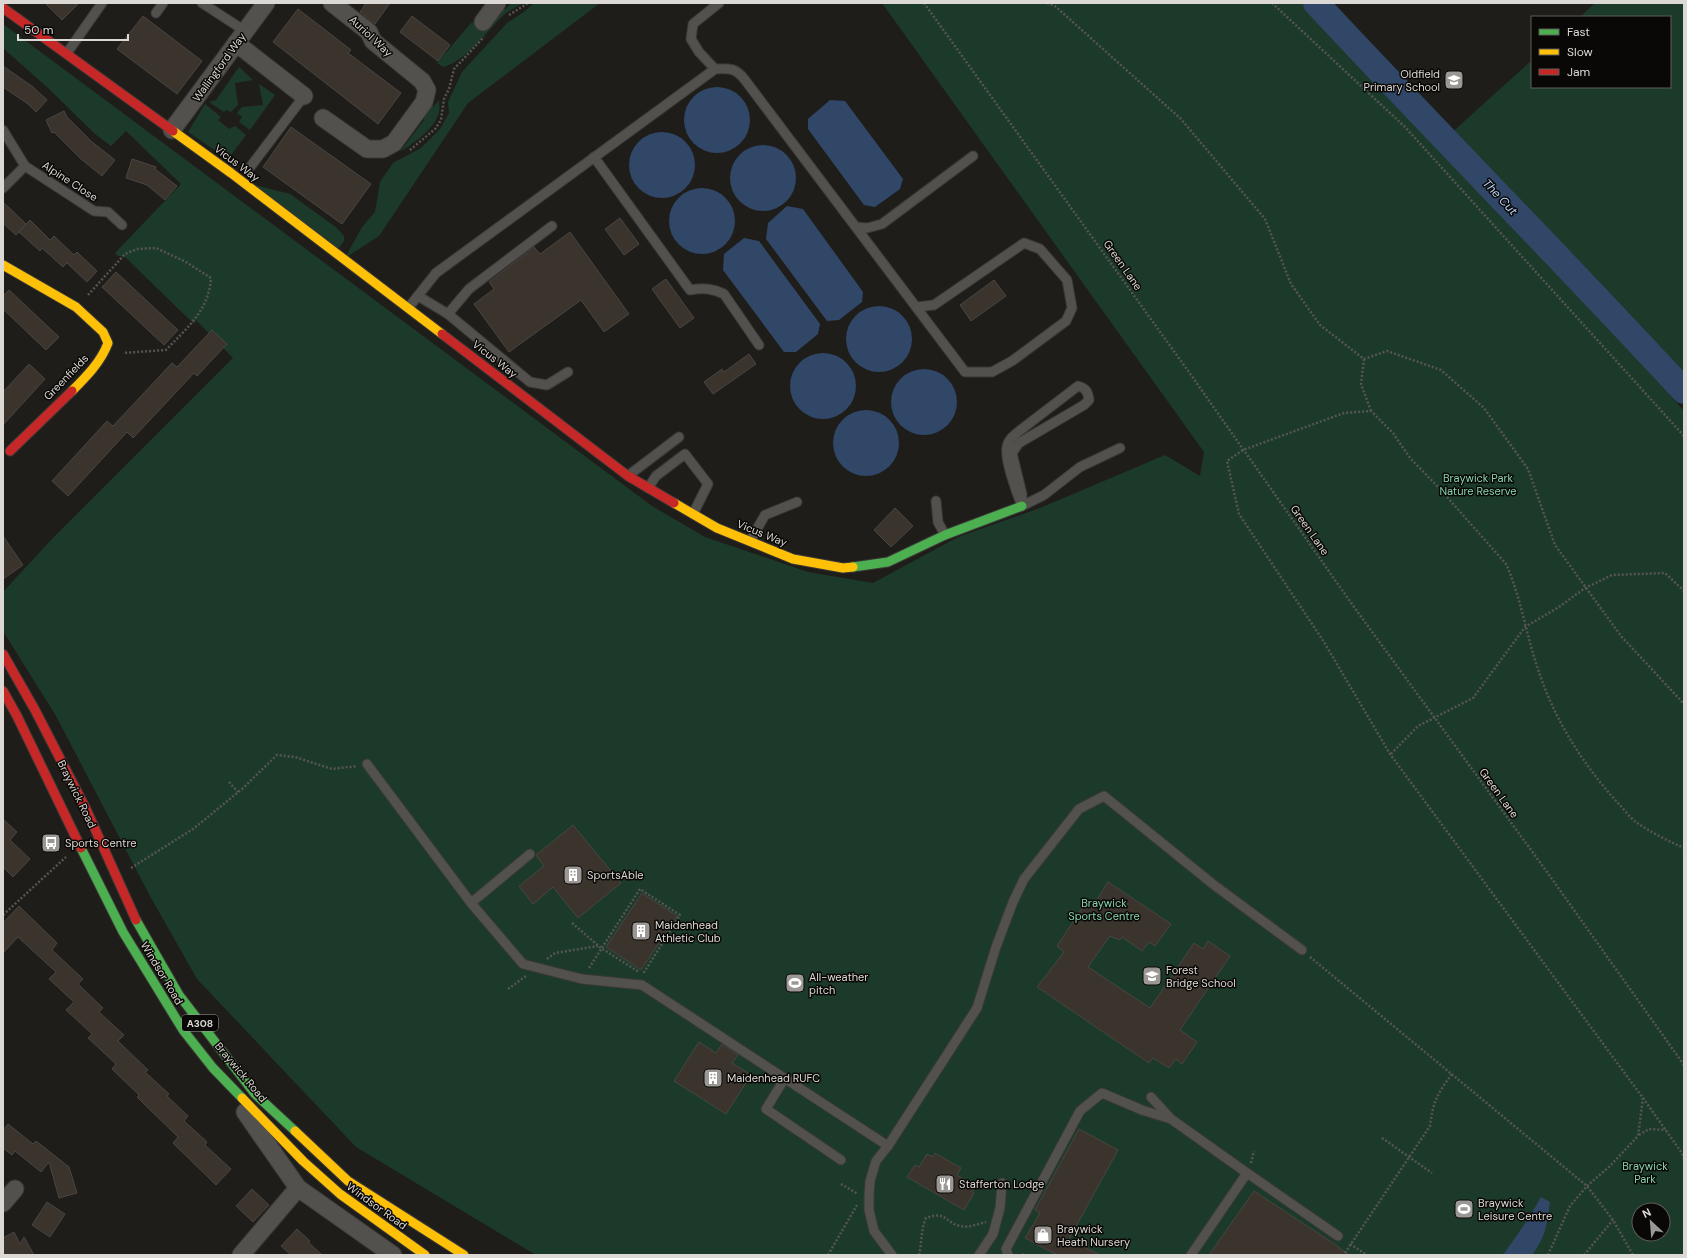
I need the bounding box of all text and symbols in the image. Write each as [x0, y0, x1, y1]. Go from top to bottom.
street label: Auriol Way [346, 12, 396, 60]
scale bar [18, 16, 128, 42]
legend [1531, 16, 1671, 88]
text: 50 m [24, 22, 53, 38]
text: Fast [1567, 24, 1590, 40]
street label: Wallingford Way [189, 30, 249, 104]
text: Slow [1567, 44, 1593, 60]
text: Jam [1567, 64, 1590, 80]
place label: Oldfield Primary School [1364, 67, 1440, 94]
school or university icon: Oldfield Primary School [1443, 69, 1465, 91]
street label: Vicus Way [212, 141, 262, 185]
street label: Alpine Close [40, 158, 100, 204]
water label: The Cut [1479, 175, 1521, 219]
street label: Green Lane [1101, 237, 1145, 293]
street label: Vicus Way [470, 337, 520, 381]
street label: Greenfields [41, 351, 91, 403]
park label: Braywick Park Nature Reserve [1439, 471, 1517, 498]
street label: Green Lane [1288, 502, 1332, 558]
street label: Vicus Way [735, 517, 789, 549]
street label: Braywick Road [54, 758, 100, 830]
street label: Green Lane [1476, 765, 1522, 821]
bus stop icon: Sports Centre [40, 832, 62, 854]
place label: Sports Centre [65, 836, 137, 850]
building icon: SportsAble [562, 864, 584, 886]
place label: SportsAble [587, 868, 644, 882]
park label: Braywick Sports Centre [1068, 896, 1140, 923]
place label: Maidenhead Athletic Club [655, 918, 721, 945]
building icon: Maidenhead Athletic Club [630, 920, 652, 942]
street label: Windsor Road [138, 939, 186, 1007]
place label: Forest Bridge School [1166, 963, 1236, 990]
school or university icon: Forest Bridge School [1141, 965, 1163, 987]
place label: All-weather pitch [809, 970, 868, 997]
sports icon: All-weather pitch [784, 972, 806, 994]
road number: A308 [182, 1015, 218, 1031]
street label: Braywick Road [212, 1039, 270, 1105]
building icon: Maidenhead RUFC [702, 1067, 724, 1089]
place label: Maidenhead RUFC [727, 1071, 820, 1085]
park label: Braywick Park [1622, 1159, 1668, 1186]
restaurant icon: Stafferton Lodge [934, 1173, 956, 1195]
place label: Stafferton Lodge [959, 1177, 1044, 1191]
street label: Windsor Road [344, 1179, 410, 1233]
place label: Braywick Leisure Centre [1478, 1196, 1552, 1223]
sports icon: Braywick Leisure Centre [1453, 1198, 1475, 1220]
north arrow [1631, 1202, 1671, 1242]
text: N [1640, 1205, 1653, 1221]
place label: Braywick Heath Nursery [1057, 1222, 1130, 1249]
shop icon: Braywick Heath Nursery [1032, 1224, 1054, 1246]

